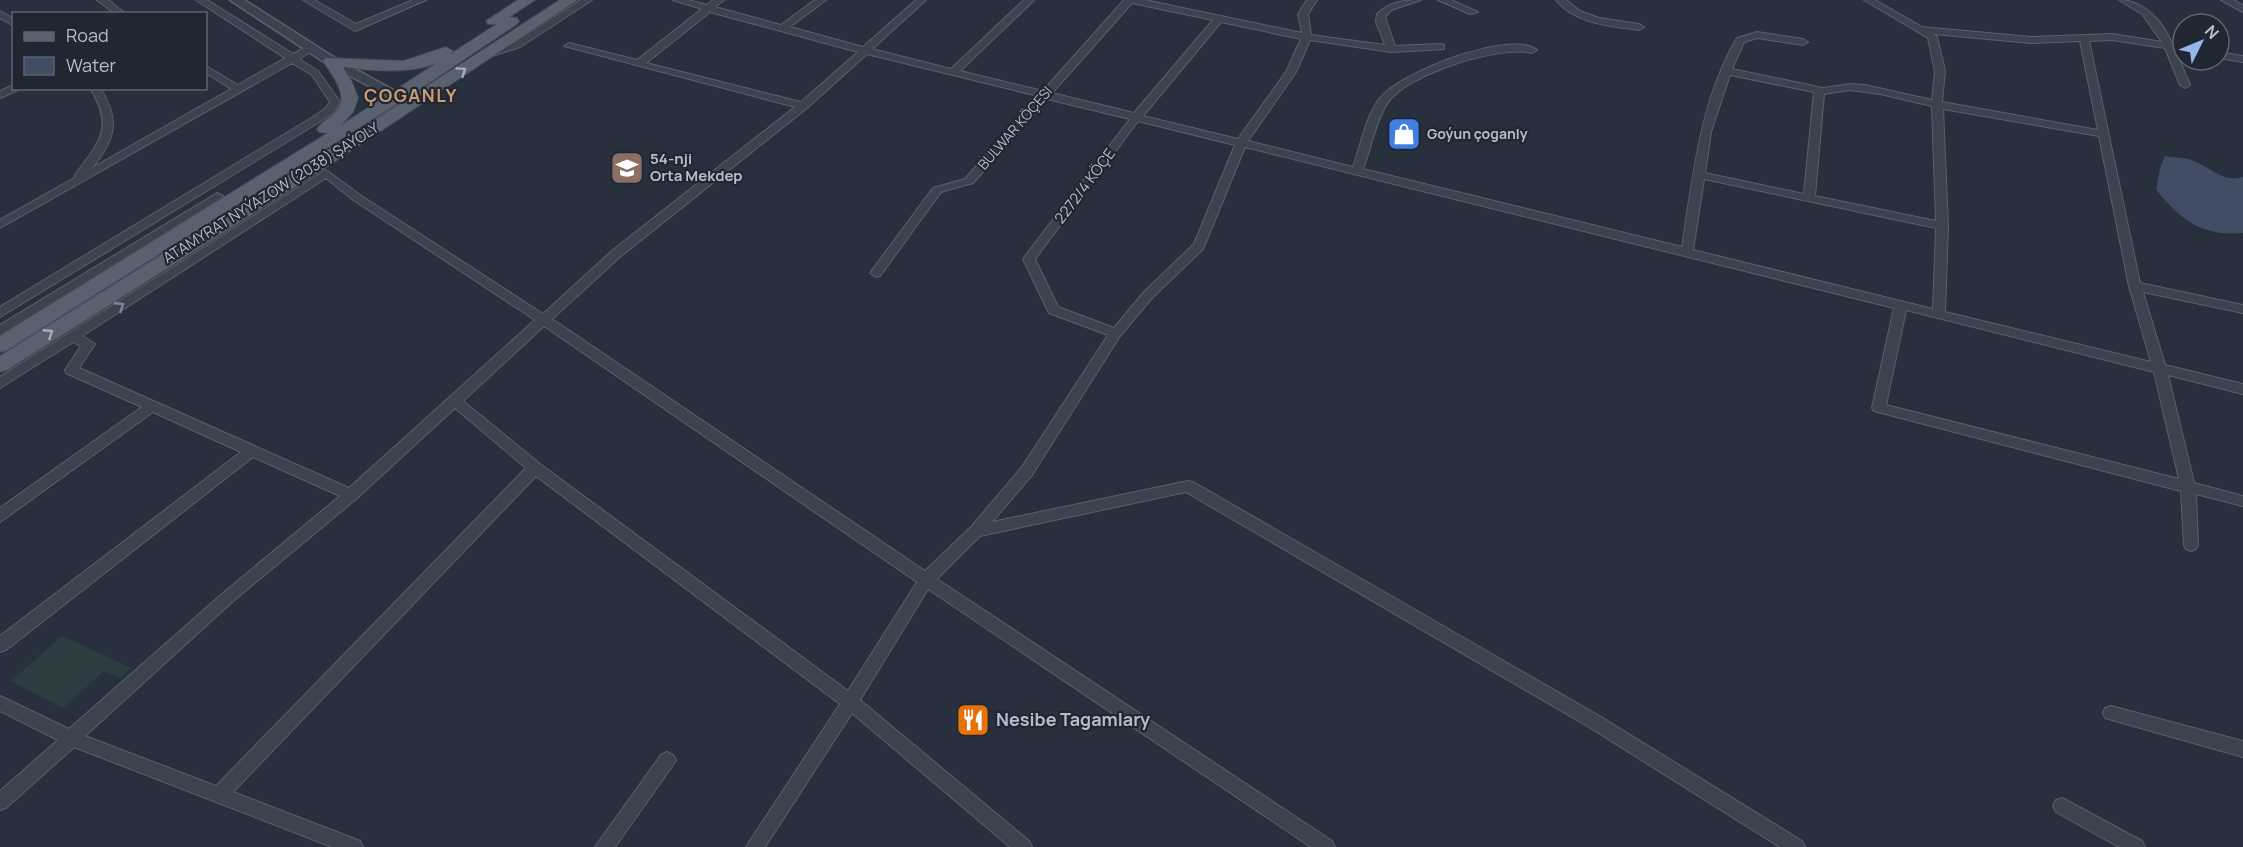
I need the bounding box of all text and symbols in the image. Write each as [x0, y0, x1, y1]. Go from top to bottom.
legend [12, 12, 207, 90]
north arrow [2171, 12, 2231, 72]
text: N [2200, 20, 2224, 43]
text: Road [66, 23, 109, 47]
text: Water [66, 53, 116, 77]
one-way arrow [455, 67, 466, 78]
street label: BULWAR KÖÇESI [973, 82, 1056, 173]
district label: ÇOGANLY [364, 83, 458, 107]
shop icon: Goýun çoganly [1386, 116, 1422, 152]
street label: ATAMYRAT NYÝAZOW (2038) ŞAÝOLY [159, 117, 383, 268]
place label: Goýun çoganly [1427, 124, 1528, 143]
street label: 2272/4 KÖÇE [1049, 144, 1120, 228]
place label: 54-nji Orta Mekdep [650, 148, 742, 186]
school or university icon: 54-nji Orta Mekdep [609, 150, 645, 186]
one-way arrow [113, 302, 124, 313]
one-way arrow [43, 329, 53, 341]
restaurant icon: Nesibe Tagamlary [955, 702, 991, 738]
place label: Nesibe Tagamlary [996, 707, 1150, 731]

